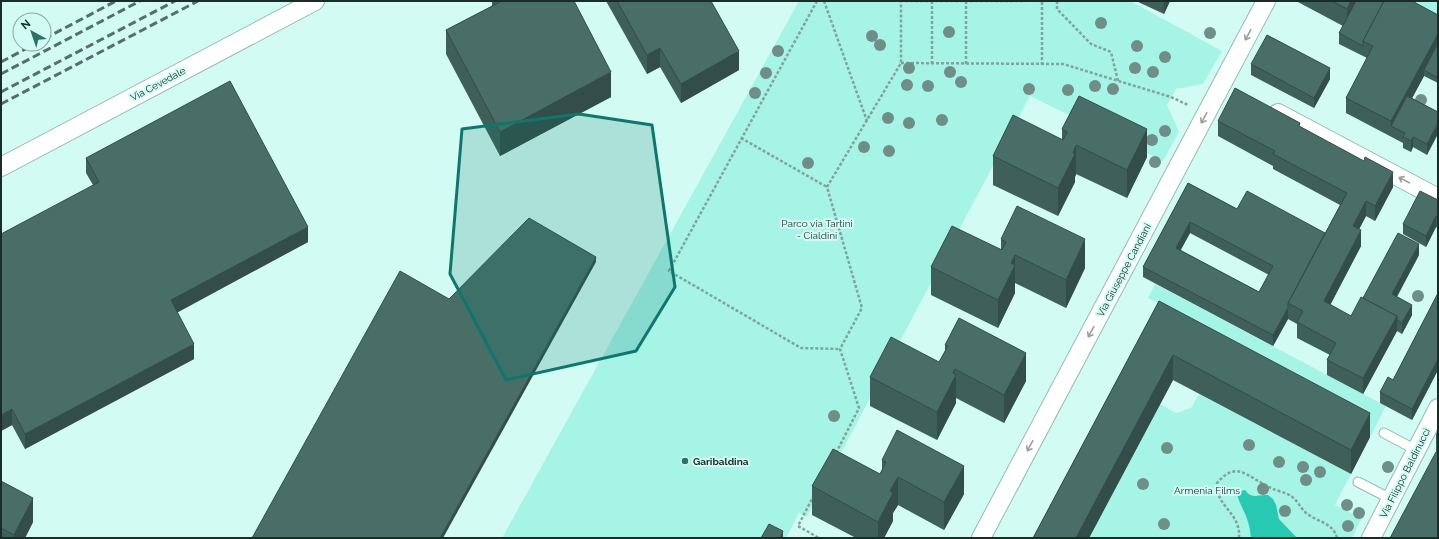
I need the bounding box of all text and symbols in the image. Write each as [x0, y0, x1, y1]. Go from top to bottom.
north arrow [12, 12, 52, 52]
text: N [18, 17, 33, 32]
one-way arrow [1244, 29, 1251, 41]
street label: Via Cevedale [129, 65, 188, 103]
one-way arrow [1200, 112, 1208, 124]
one-way arrow [1398, 175, 1410, 183]
park label: Parco via Tartini - Cialdini [781, 218, 853, 241]
street label: Via Giuseppe Candiani [1095, 222, 1153, 318]
one-way arrow [1087, 325, 1094, 337]
street label: Via Filippo Baldinucci [1378, 426, 1432, 520]
one-way arrow [1026, 440, 1033, 452]
marker: Garibaldina [680, 456, 690, 466]
place label: Garibaldina [693, 456, 749, 467]
park label: Armenia Films [1174, 485, 1240, 496]

